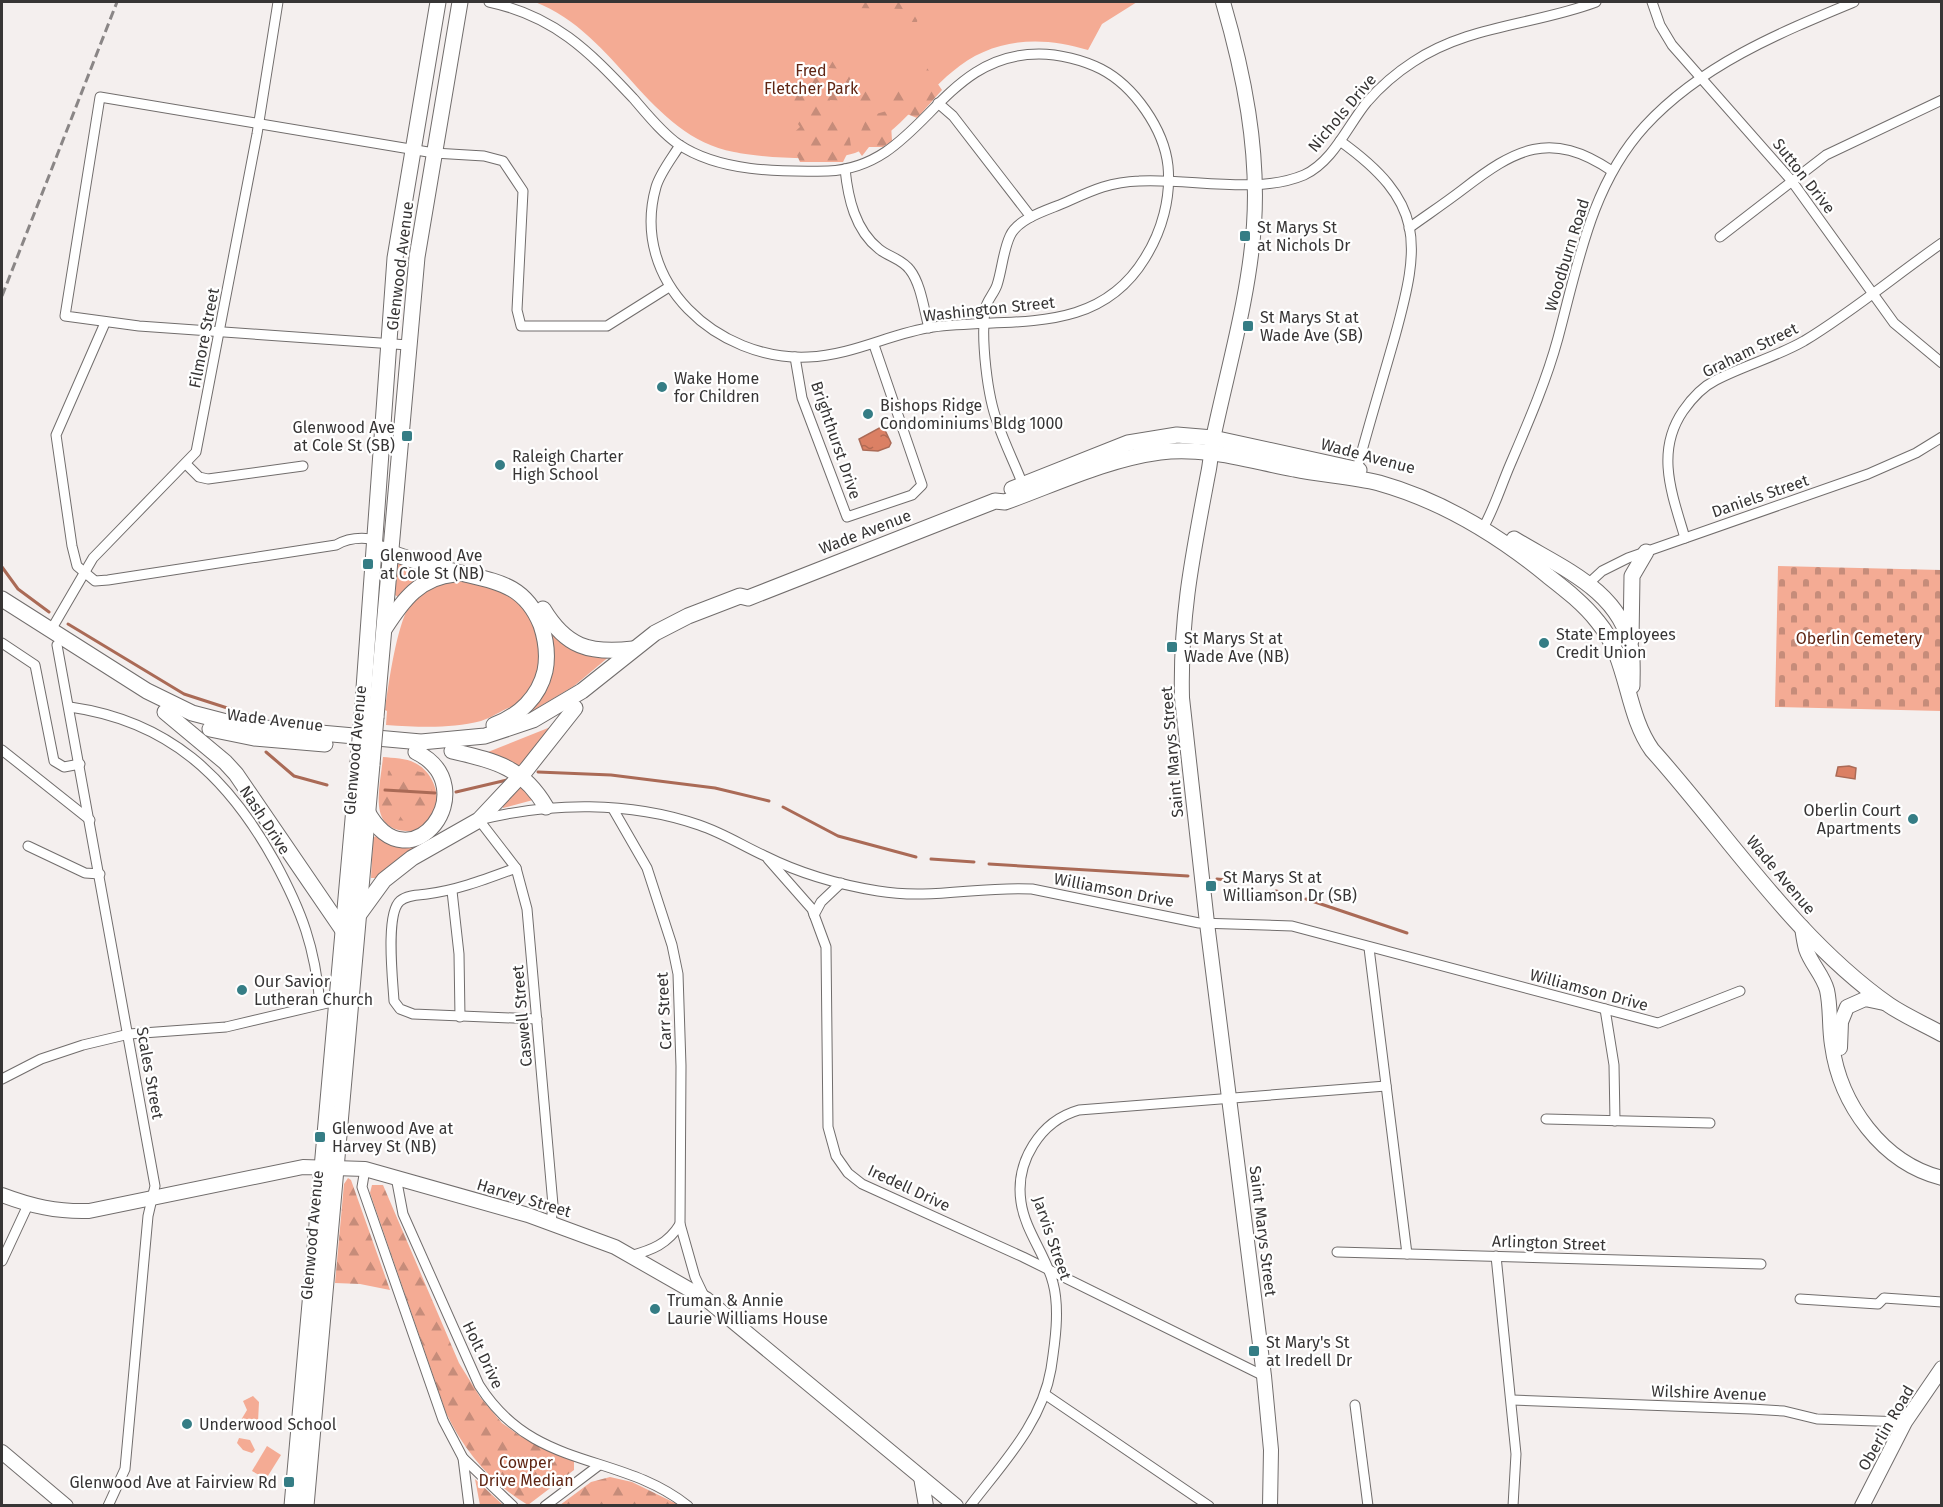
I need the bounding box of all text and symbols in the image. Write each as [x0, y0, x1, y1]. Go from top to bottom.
park label: Fred Fletcher Park [764, 61, 859, 98]
street label: Nichols Drive [1304, 70, 1380, 156]
street label: Sutton Drive [1769, 135, 1839, 217]
street label: Woodburn Road [1541, 196, 1593, 314]
street label: Glenwood Avenue [383, 200, 417, 332]
place label: St Marys St at Nichols Dr [1257, 218, 1351, 255]
marker: St Marys St at Nichols Dr [1238, 229, 1252, 243]
street label: Filmore Street [185, 286, 223, 390]
street label: Washington Street [922, 293, 1056, 325]
place label: St Marys St at Wade Ave (SB) [1260, 308, 1363, 345]
marker: St Marys St at Wade Ave (SB) [1241, 319, 1255, 333]
street label: Graham Street [1699, 319, 1801, 381]
place label: Wake Home for Children [674, 369, 760, 406]
street label: Brighthurst Drive [807, 379, 865, 501]
marker: Wake Home for Children [655, 380, 669, 394]
place label: Bishops Ridge Condominiums Bldg 1000 [880, 396, 1063, 433]
marker: Bishops Ridge Condominiums Bldg 1000 [861, 407, 875, 421]
place label: Glenwood Ave at Cole St (SB) [293, 418, 395, 455]
marker: Glenwood Ave at Cole St (SB) [400, 429, 414, 443]
street label: Wade Avenue [1319, 434, 1417, 478]
place label: Raleigh Charter High School [512, 447, 624, 484]
marker: Raleigh Charter High School [493, 458, 507, 472]
street label: Daniels Street [1709, 470, 1811, 521]
street label: Wade Avenue [816, 506, 914, 558]
place label: Glenwood Ave at Cole St (NB) [380, 546, 484, 583]
marker: Glenwood Ave at Cole St (NB) [361, 557, 375, 571]
place label: State Employees Credit Union [1556, 625, 1676, 662]
place label: St Marys St at Wade Ave (NB) [1184, 629, 1289, 666]
park label: Oberlin Cemetery [1796, 629, 1922, 648]
marker: State Employees Credit Union [1537, 636, 1551, 650]
marker: St Marys St at Wade Ave (NB) [1165, 640, 1179, 654]
street label: Glenwood Avenue [340, 684, 370, 816]
street label: Saint Marys Street [1157, 685, 1187, 818]
street label: Wade Avenue [226, 705, 324, 735]
street label: Nash Drive [236, 782, 294, 858]
place label: Oberlin Court Apartments [1803, 801, 1901, 838]
marker: Oberlin Court Apartments [1906, 812, 1920, 826]
street label: Wade Avenue [1743, 832, 1819, 918]
place label: St Marys St at Williamson Dr (SB) [1223, 868, 1357, 905]
street label: Williamson Drive [1052, 869, 1176, 911]
marker: St Marys St at Williamson Dr (SB) [1204, 879, 1218, 893]
street label: Caswell Street [508, 964, 536, 1068]
street label: Williamson Drive [1528, 965, 1650, 1015]
place label: Our Savior Lutheran Church [254, 972, 373, 1009]
street label: Carr Street [652, 972, 676, 1050]
marker: Our Savior Lutheran Church [235, 983, 249, 997]
street label: Scales Street [133, 1025, 167, 1121]
place label: Glenwood Ave at Harvey St (NB) [332, 1119, 453, 1156]
marker: Glenwood Ave at Harvey St (NB) [313, 1130, 327, 1144]
street label: Iredell Drive [865, 1161, 953, 1215]
street label: Saint Marys Street [1246, 1165, 1280, 1298]
street label: Glenwood Avenue [297, 1169, 327, 1301]
street label: Harvey Street [474, 1175, 574, 1221]
street label: Jarvis Street [1029, 1194, 1075, 1283]
street label: Arlington Street [1492, 1232, 1607, 1254]
place label: Truman & Annie Laurie Williams House [667, 1291, 828, 1328]
marker: Truman & Annie Laurie Williams House [648, 1302, 662, 1316]
street label: Holt Drive [459, 1318, 507, 1392]
place label: St Mary's St at Iredell Dr [1266, 1333, 1353, 1370]
marker: St Mary's St at Iredell Dr [1247, 1344, 1261, 1358]
street label: Wilshire Avenue [1651, 1381, 1767, 1405]
street label: Oberlin Road [1854, 1382, 1918, 1474]
place label: Underwood School [199, 1415, 337, 1434]
marker: Underwood School [180, 1417, 194, 1431]
park label: Cowper Drive Median [478, 1453, 574, 1490]
place label: Glenwood Ave at Fairview Rd [69, 1473, 277, 1492]
marker: Glenwood Ave at Fairview Rd [282, 1475, 296, 1489]

